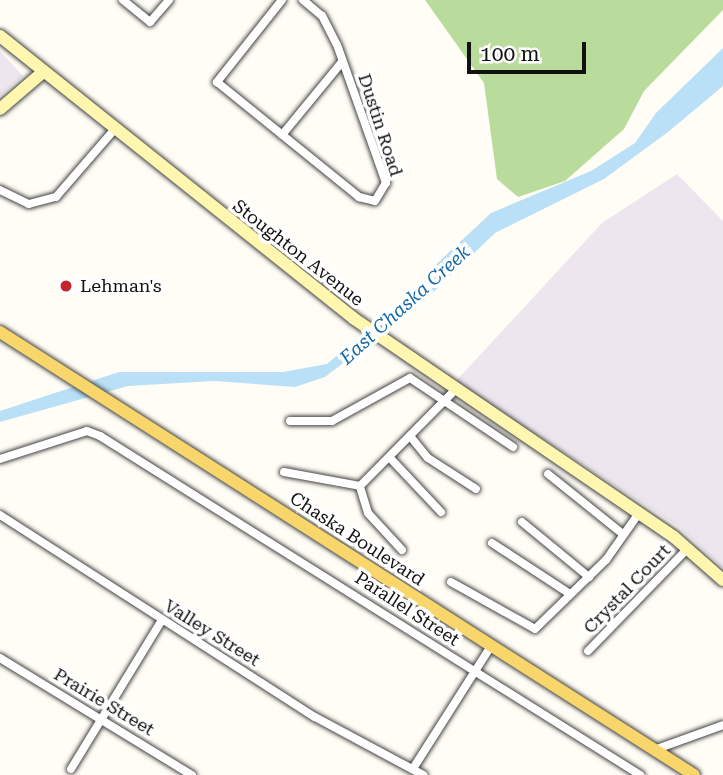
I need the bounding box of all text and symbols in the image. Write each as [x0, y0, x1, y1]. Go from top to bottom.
scale bar [471, 28, 590, 72]
text: 100 m [480, 42, 540, 66]
street label: Dustin Road [353, 71, 407, 179]
street label: Stoughton Avenue [228, 195, 368, 311]
water label: East Chaska Creek [335, 241, 475, 369]
place label: Lehman's [80, 275, 162, 297]
marker: Lehman's [58, 278, 74, 294]
street label: Chaska Boulevard [286, 487, 428, 591]
street label: Crystal Court [579, 540, 675, 638]
street label: Parallel Street [351, 567, 463, 651]
street label: Valley Street [160, 595, 264, 671]
street label: Prairie Street [50, 664, 158, 740]

